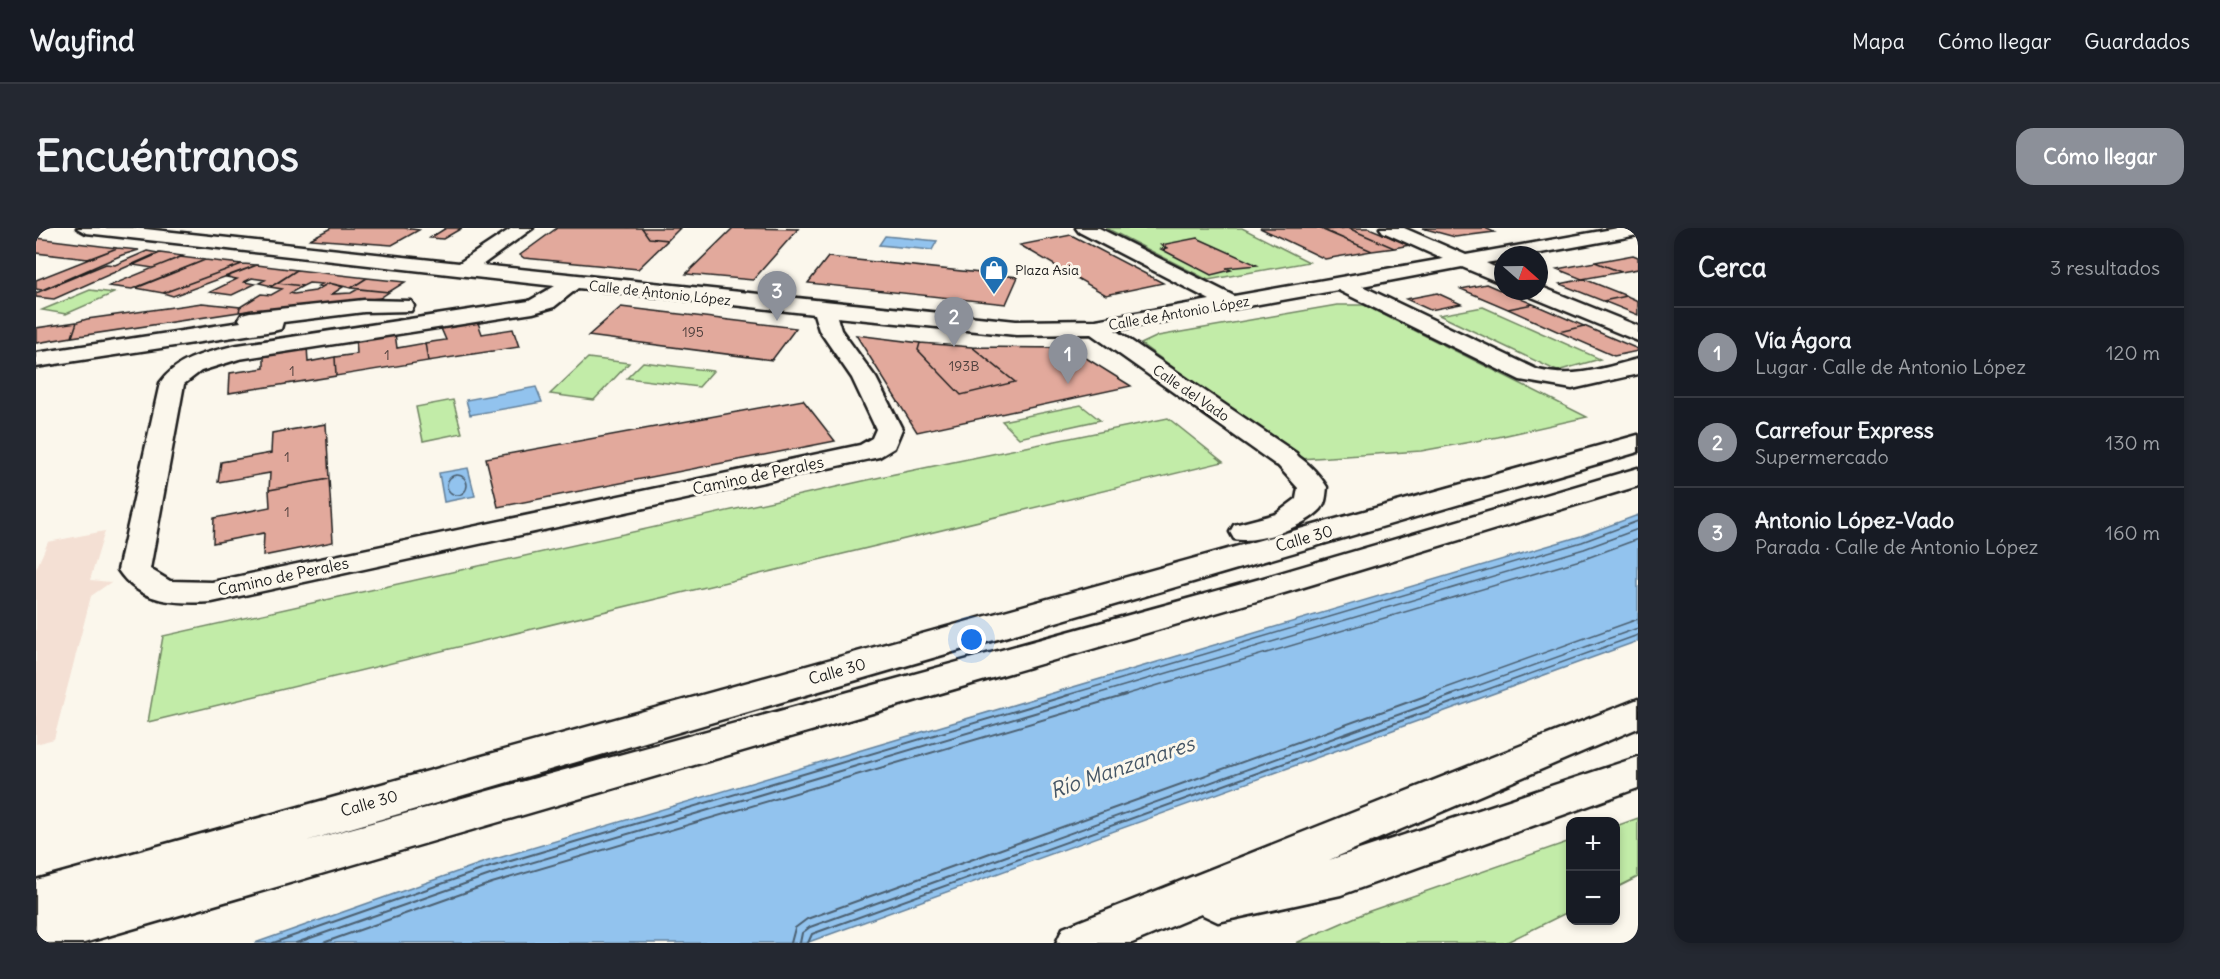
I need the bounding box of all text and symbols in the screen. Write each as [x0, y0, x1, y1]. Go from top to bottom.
text: Wayfind [30, 23, 134, 59]
text: Mapa [1852, 28, 1905, 55]
text: Cómo llegar [1938, 28, 2051, 55]
text: Guardados [2084, 28, 2190, 55]
button: Cómo llegar [2016, 128, 2184, 185]
text: Encuéntranos [36, 130, 299, 182]
north arrow [1494, 246, 1548, 300]
text: Cerca [1698, 251, 1767, 284]
shop icon: Plaza Asia [978, 254, 1010, 296]
text: 3 resultados [2050, 255, 2160, 280]
place label: Plaza Asia [1015, 261, 1079, 279]
pin: 3 [758, 272, 796, 321]
street label: Calle de Antonio López [588, 277, 732, 309]
street label: Calle de Antonio López [1107, 292, 1251, 334]
pin: 2 [934, 298, 974, 347]
house number: 195 [682, 323, 704, 341]
text: Vía Ágora [1755, 326, 1852, 354]
pin: 1 [1048, 334, 1088, 384]
text: 1 [1714, 340, 1721, 365]
text: 120 m [2106, 340, 2160, 365]
house number: 1 [384, 346, 390, 364]
text: Lugar · Calle de Antonio López [1755, 354, 2026, 379]
house number: 193B [949, 357, 979, 375]
street label: Calle del Vado [1149, 361, 1233, 425]
house number: 1 [289, 362, 295, 380]
text: Carrefour Express [1755, 416, 1934, 444]
text: 2 [1712, 430, 1723, 455]
text: 130 m [2105, 430, 2160, 455]
text: Supermercado [1755, 444, 1889, 469]
house number: 1 [284, 448, 290, 466]
street label: Camino de Perales [691, 451, 825, 499]
house number: 1 [284, 503, 290, 521]
text: Antonio López-Vado [1755, 506, 1954, 534]
street label: Calle 30 [1273, 520, 1335, 556]
text: 3 [1712, 520, 1723, 545]
text: 160 m [2105, 520, 2160, 545]
text: Parada · Calle de Antonio López [1755, 534, 2038, 559]
street label: Camino de Perales [216, 552, 350, 600]
your location [957, 625, 986, 654]
street label: Calle 30 [806, 653, 868, 689]
water label: Río Manzanares [1046, 729, 1199, 804]
street label: Calle 30 [338, 785, 400, 821]
map controls [1566, 817, 1620, 925]
button: + [1566, 817, 1620, 871]
button: − [1566, 871, 1620, 925]

